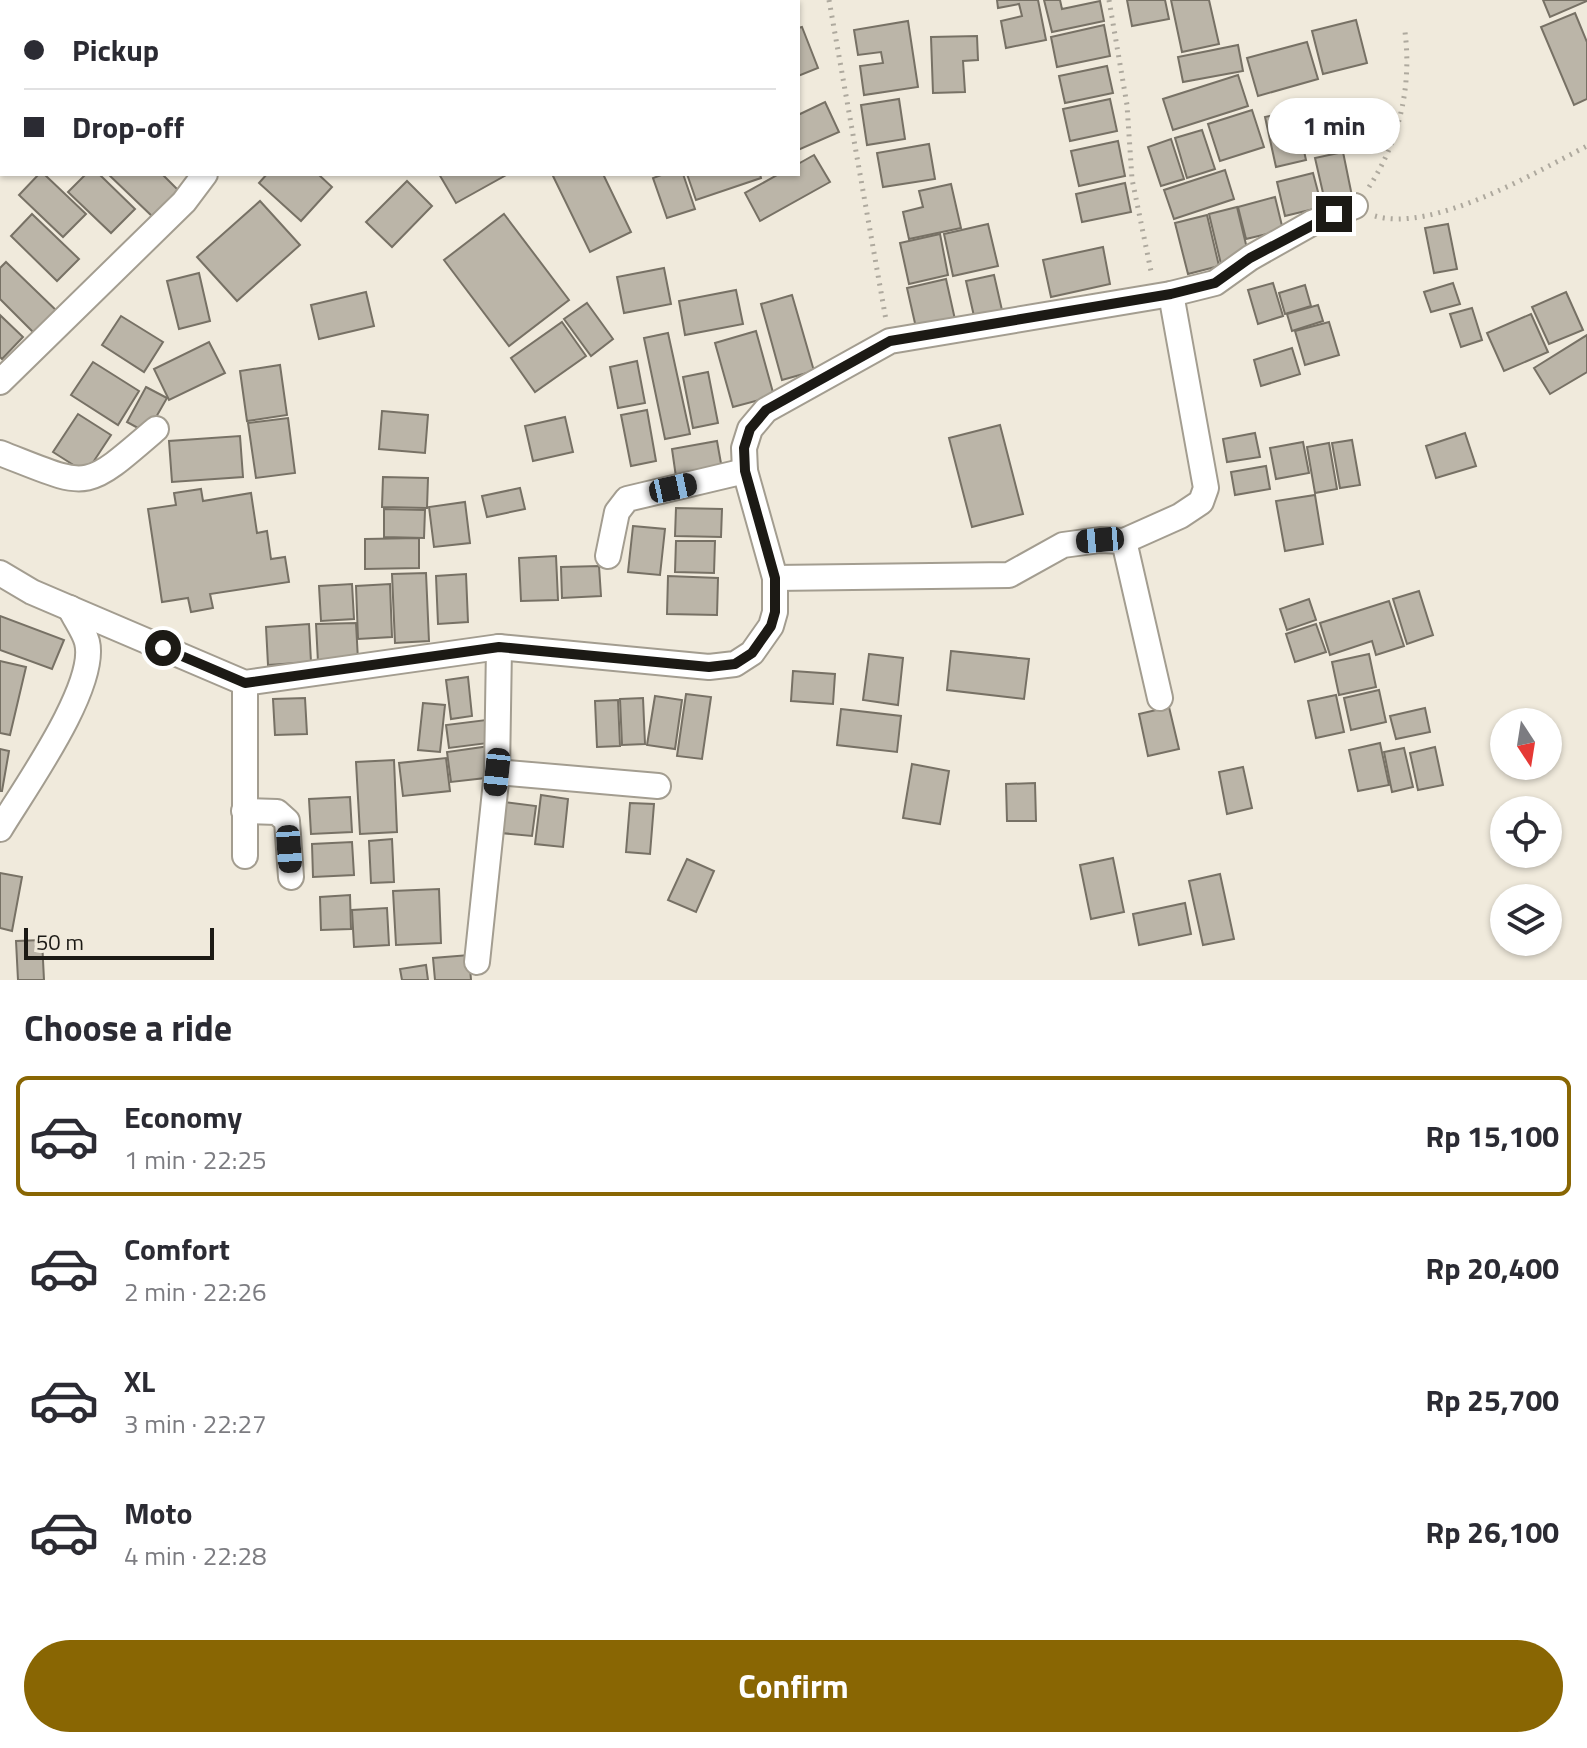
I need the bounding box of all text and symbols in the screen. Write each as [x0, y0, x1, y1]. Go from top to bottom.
text: Pickup [72, 27, 159, 73]
callout: 1 min [1268, 98, 1400, 154]
text: Drop-off [72, 104, 184, 150]
text: 1 min [1302, 106, 1366, 145]
route end [1316, 196, 1352, 232]
car [647, 471, 699, 505]
car [1075, 526, 1125, 554]
route start [145, 630, 181, 666]
north arrow [1490, 708, 1562, 780]
map controls [1490, 708, 1562, 956]
car [483, 747, 511, 797]
button: locate [1490, 796, 1562, 868]
car [275, 824, 303, 874]
button: layers [1490, 884, 1562, 956]
scale bar [24, 924, 214, 960]
text: 50 m [36, 925, 84, 959]
text: Choose a ride [24, 1000, 232, 1055]
text: Economy [124, 1094, 242, 1140]
icon: car [28, 1100, 100, 1172]
text: Rp 15,100 [1426, 1113, 1559, 1159]
text: 1 min · 22:25 [124, 1140, 267, 1179]
text: Comfort [124, 1226, 230, 1272]
icon: car [28, 1232, 100, 1304]
text: Rp 20,400 [1426, 1245, 1559, 1291]
text: 2 min · 22:26 [124, 1272, 267, 1311]
text: XL [124, 1358, 155, 1404]
icon: car [28, 1364, 100, 1436]
text: Rp 25,700 [1426, 1377, 1559, 1423]
text: 3 min · 22:27 [124, 1404, 267, 1443]
text: Moto [124, 1490, 192, 1536]
icon: car [28, 1496, 100, 1568]
text: Rp 26,100 [1426, 1509, 1559, 1555]
text: 4 min · 22:28 [124, 1536, 267, 1575]
button: Confirm [24, 1640, 1563, 1732]

